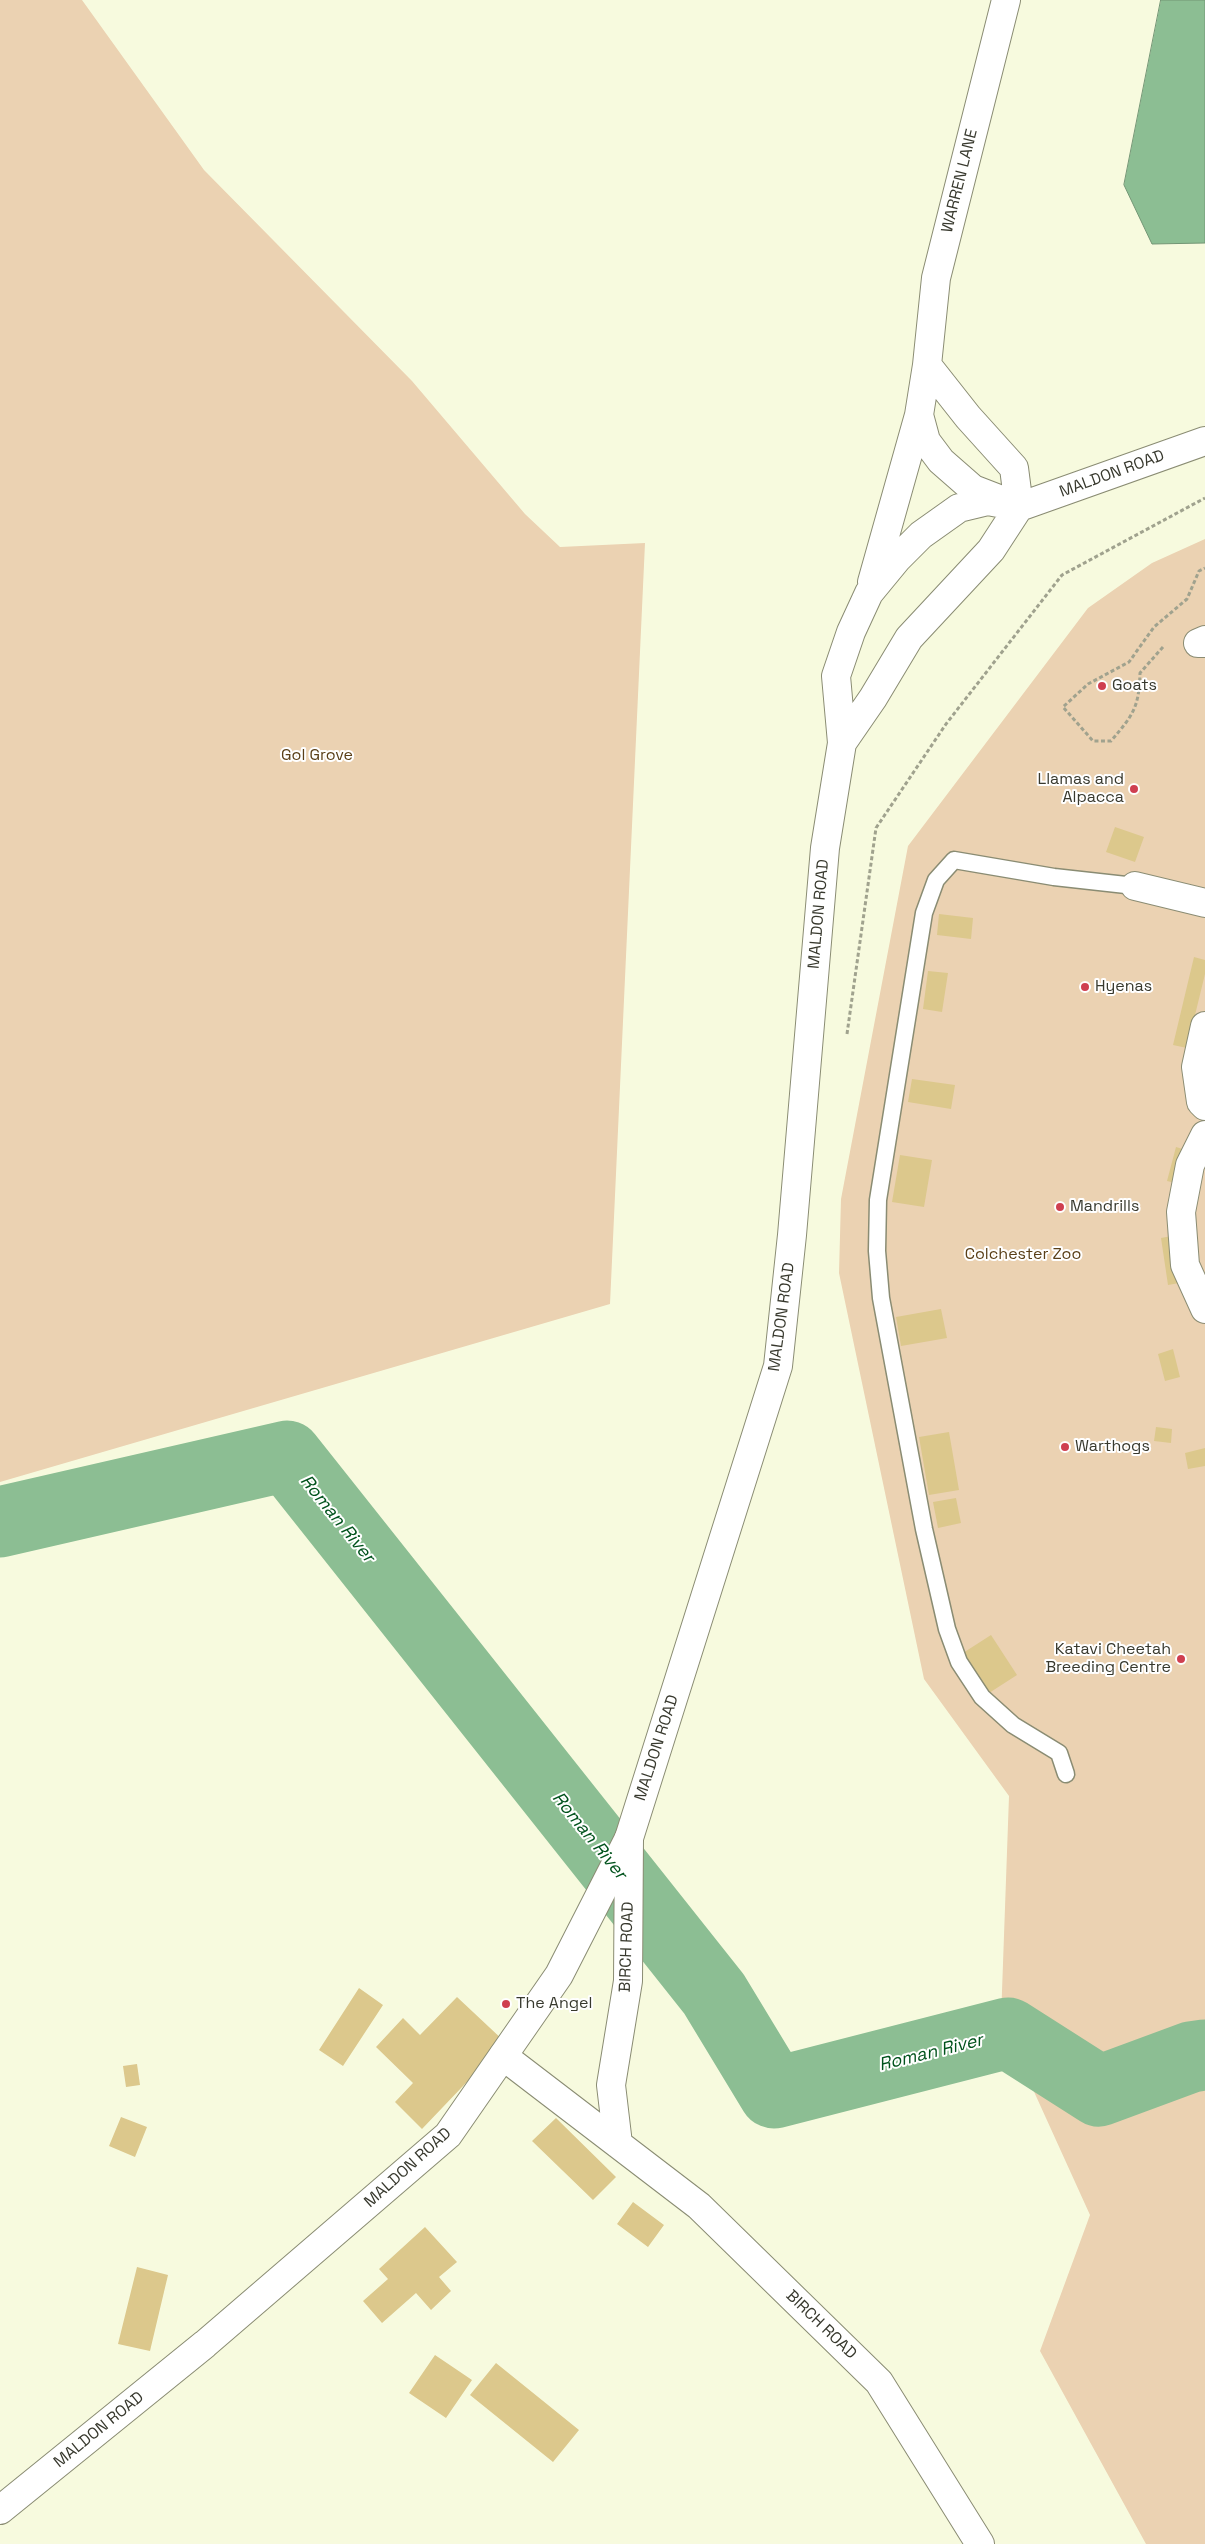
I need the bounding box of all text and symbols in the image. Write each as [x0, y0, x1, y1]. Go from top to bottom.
street label: WARREN LANE [938, 127, 982, 235]
street label: MALDON ROAD [1057, 446, 1167, 502]
place label: Goats [1112, 676, 1157, 696]
marker: Goats [1096, 680, 1108, 692]
park label: Gol Grove [281, 746, 353, 766]
place label: Llamas and Alpacca [1037, 770, 1124, 808]
marker: Llamas and Alpacca [1128, 783, 1140, 795]
street label: MALDON ROAD [805, 858, 833, 970]
place label: Hyenas [1095, 977, 1152, 997]
marker: Hyenas [1079, 981, 1091, 993]
place label: Mandrills [1070, 1197, 1139, 1217]
marker: Mandrills [1054, 1201, 1066, 1213]
park label: Colchester Zoo [965, 1245, 1081, 1265]
street label: MALDON ROAD [765, 1261, 799, 1373]
place label: Warthogs [1075, 1437, 1150, 1457]
marker: Warthogs [1059, 1441, 1071, 1453]
water label: Roman River [295, 1471, 379, 1567]
place label: Katavi Cheetah Breeding Centre [1045, 1640, 1171, 1678]
marker: Katavi Cheetah Breeding Centre [1175, 1653, 1187, 1665]
street label: MALDON ROAD [631, 1693, 683, 1803]
water label: Roman River [547, 1788, 631, 1884]
street label: BIRCH ROAD [616, 1901, 638, 1993]
place label: The Angel [516, 1994, 592, 2014]
marker: The Angel [500, 1998, 512, 2010]
water label: Roman River [877, 2030, 985, 2076]
street label: MALDON ROAD [361, 2124, 455, 2212]
street label: BIRCH ROAD [782, 2287, 860, 2363]
street label: MALDON ROAD [50, 2388, 148, 2472]

